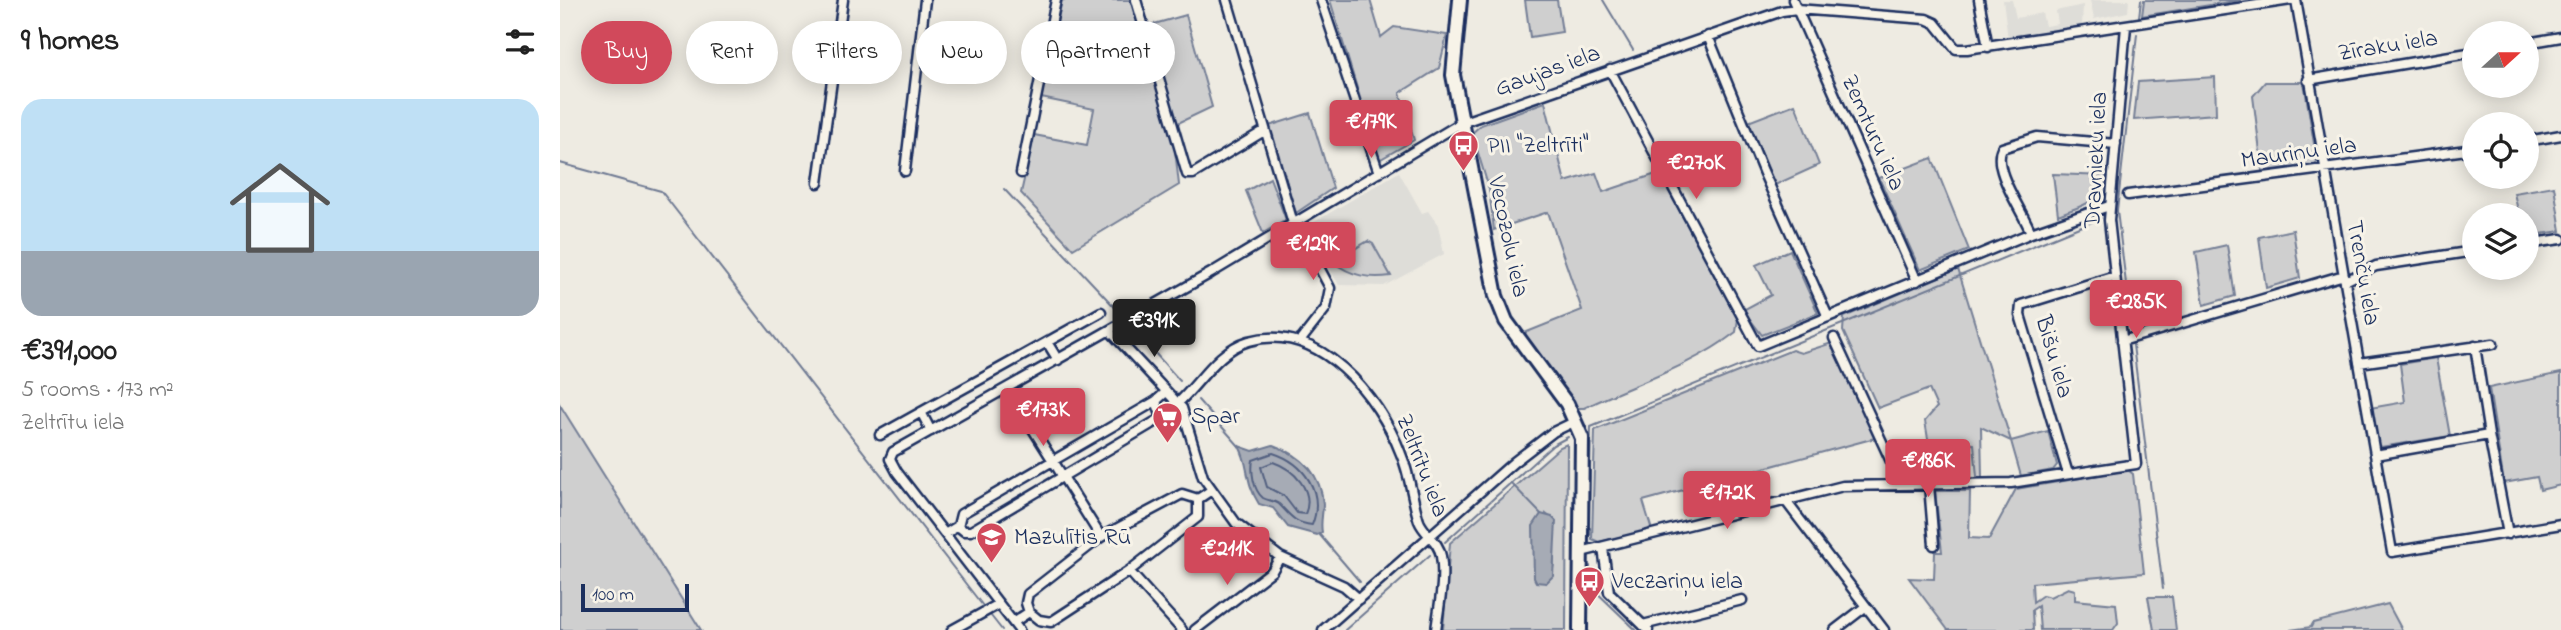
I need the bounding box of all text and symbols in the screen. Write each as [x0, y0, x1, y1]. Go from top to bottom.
text: 9 homes [21, 20, 119, 64]
chip: Buy [581, 21, 672, 84]
chip: Rent [686, 21, 778, 84]
chip: Filters [792, 21, 902, 84]
chip: New [916, 21, 1007, 84]
chip: Apartment [1021, 21, 1175, 84]
north arrow [2462, 21, 2539, 98]
map controls [2462, 21, 2539, 280]
street label: Zīraku iela [2336, 22, 2440, 72]
icon: filters [501, 23, 539, 61]
street label: Gaujas iela [1490, 37, 1606, 107]
street label: Zemturu iela [1831, 69, 1913, 197]
street label: Dravnieku iela [2076, 91, 2118, 230]
pin: €179K [1322, 100, 1420, 160]
text: €179K [1346, 106, 1396, 139]
button: locate [2462, 112, 2539, 189]
bus stop icon: PII "Zeltrīti" [1447, 129, 1481, 173]
place label: PII "Zeltrīti" [1487, 129, 1589, 164]
street label: Mauriņu iela [2239, 129, 2359, 179]
pin: €270K [1647, 142, 1745, 201]
icon: home [217, 145, 343, 271]
text: €270K [1667, 147, 1725, 180]
street label: Vecozolu iela [1477, 172, 1537, 301]
button: layers [2462, 203, 2539, 280]
street label: Trenču iela [2336, 218, 2388, 328]
pin: €129K [1264, 222, 1362, 282]
text: €129K [1287, 228, 1339, 261]
pin: €285K [2087, 280, 2185, 340]
text: €285K [2106, 286, 2166, 319]
pin: €391K [1105, 300, 1203, 359]
text: €391K [1129, 305, 1179, 338]
street label: Bišu iela [2024, 311, 2081, 402]
text: €391,000 [21, 330, 117, 374]
text: 5 rooms · 173 m² [21, 374, 174, 407]
pin: €173K [994, 388, 1092, 448]
text: €173K [1016, 394, 1070, 427]
supermarket icon: Spar [1151, 400, 1185, 444]
place label: Spar [1191, 400, 1240, 435]
text: Zeltrītu iela [21, 407, 125, 440]
street label: Zeltrītu iela [1385, 409, 1457, 523]
pin: €186K [1879, 440, 1977, 499]
text: €186K [1901, 445, 1955, 478]
pin: €172K [1678, 472, 1776, 531]
text: €172K [1699, 477, 1755, 510]
school or university icon: Mazulītis Rū [974, 521, 1008, 565]
place label: Mazulītis Rū [1014, 521, 1131, 556]
pin: €211K [1178, 528, 1276, 587]
text: €211K [1200, 533, 1254, 566]
bus stop icon: Veczariņu iela [1572, 565, 1606, 609]
place label: Veczariņu iela [1611, 565, 1743, 600]
scale bar [581, 581, 690, 613]
text: 100 m [592, 582, 634, 609]

